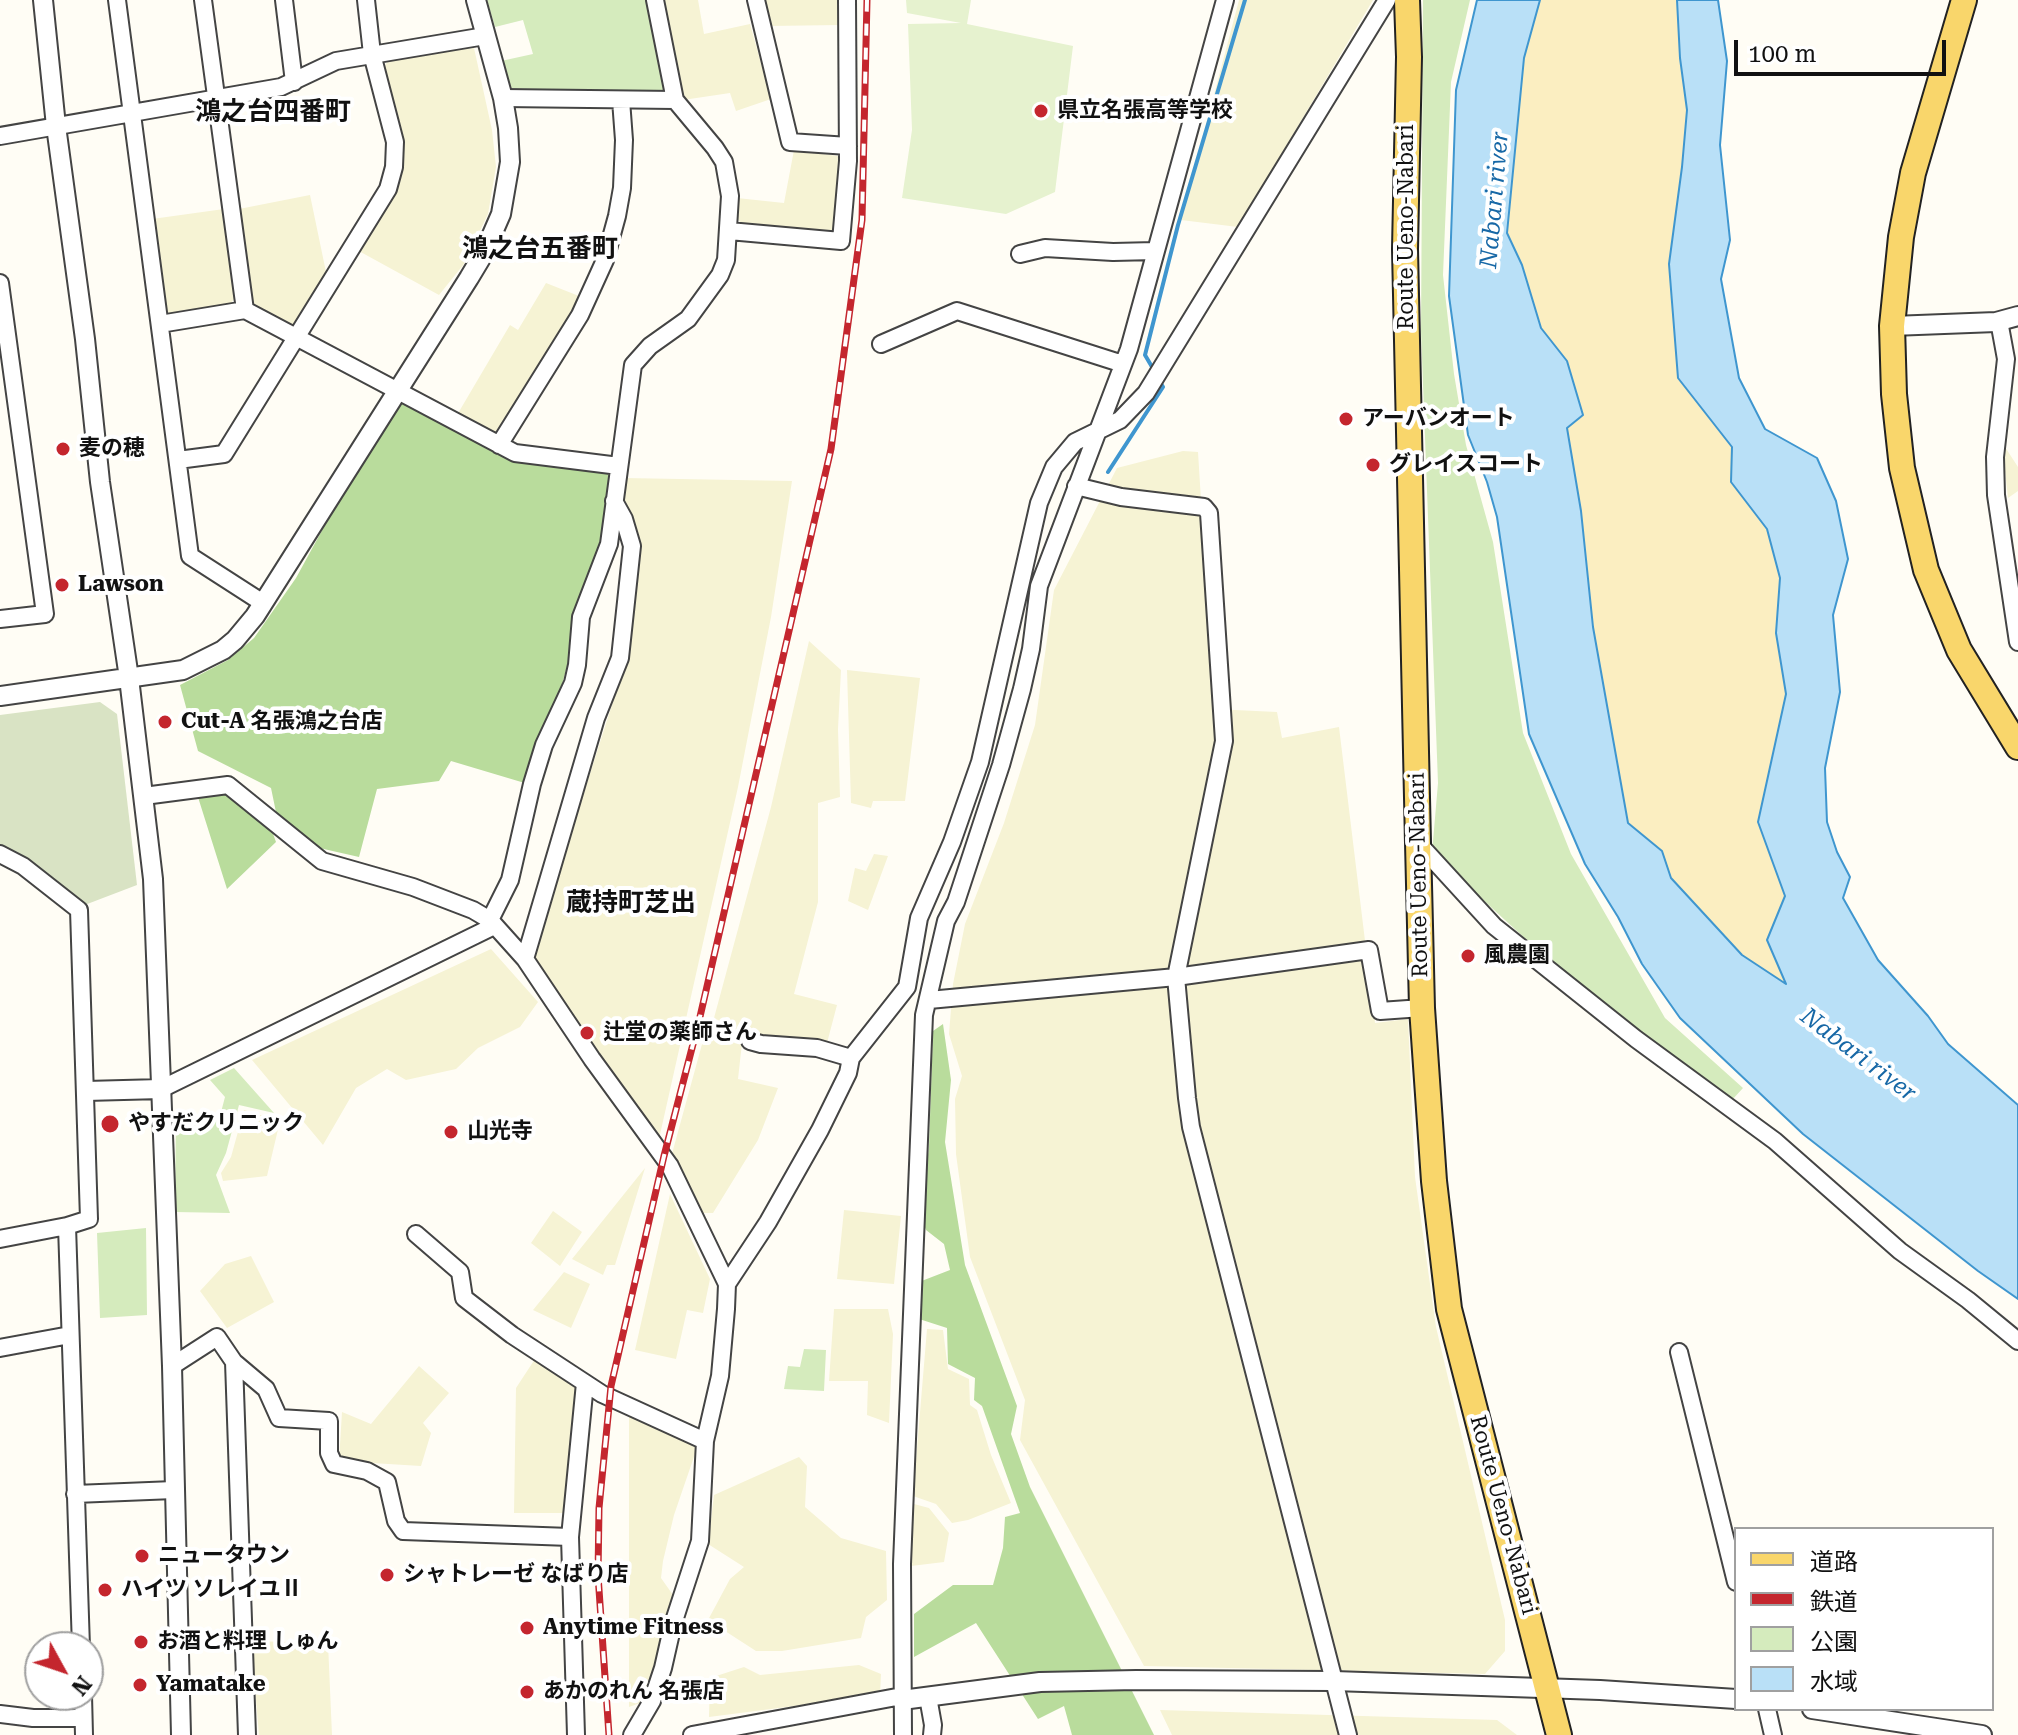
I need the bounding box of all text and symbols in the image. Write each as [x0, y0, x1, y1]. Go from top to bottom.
scale bar [1738, 24, 1950, 74]
text: 100 m [1748, 40, 1816, 68]
district label: 鴻之台四番町 [195, 96, 351, 128]
place label: 県立名張高等学校 [1057, 98, 1233, 124]
marker: 県立名張高等学校 [1032, 102, 1050, 120]
street label: Route Ueno-Nabari [1394, 124, 1420, 330]
water label: Nabari river [1475, 130, 1515, 270]
district label: 鴻之台五番町 [462, 233, 618, 265]
place label: アーバンオート [1362, 406, 1515, 432]
marker: アーバンオート [1337, 410, 1355, 428]
place label: 麦の穂 [79, 436, 145, 462]
marker: 麦の穂 [54, 440, 72, 458]
place label: グレイスコート [1389, 452, 1543, 478]
marker: グレイスコート [1364, 456, 1382, 474]
place label: Lawson [78, 572, 164, 598]
marker: Lawson [53, 576, 71, 594]
place label: Cut-A 名張鴻之台店 [181, 709, 383, 735]
marker: Cut-A 名張鴻之台店 [156, 713, 174, 731]
street label: Route Ueno-Nabari [1404, 772, 1434, 978]
district label: 蔵持町芝出 [566, 887, 696, 919]
place label: 風農園 [1484, 943, 1550, 969]
marker: 風農園 [1459, 947, 1477, 965]
water label: Nabari river [1794, 1002, 1922, 1108]
place label: 辻堂の薬師さん [603, 1020, 757, 1046]
marker: 辻堂の薬師さん [578, 1024, 596, 1042]
place label: やすだクリニック [128, 1111, 304, 1137]
marker: やすだクリニック [99, 1113, 121, 1135]
place label: 山光寺 [467, 1119, 533, 1145]
marker: 山光寺 [442, 1123, 460, 1141]
street label: Route Ueno-Nabari [1464, 1412, 1542, 1618]
legend [1734, 1527, 1994, 1711]
place label: ニュータウン [158, 1543, 290, 1569]
marker: ニュータウン [133, 1547, 151, 1565]
text: 道路 [1810, 1548, 1858, 1576]
place label: シャトレーゼ なばり店 [403, 1562, 629, 1588]
marker: シャトレーゼ なばり店 [378, 1566, 396, 1584]
place label: ハイツ ソレイユⅡ [121, 1577, 303, 1603]
marker: ハイツ ソレイユⅡ [96, 1581, 114, 1599]
text: 鉄道 [1810, 1588, 1858, 1616]
place label: Anytime Fitness [543, 1615, 723, 1641]
marker: Anytime Fitness [518, 1619, 536, 1637]
text: 公園 [1810, 1628, 1858, 1656]
place label: お酒と料理 しゅん [157, 1629, 339, 1655]
north arrow [24, 1631, 104, 1711]
marker: お酒と料理 しゅん [132, 1633, 150, 1651]
text: 水域 [1810, 1668, 1858, 1696]
text: N [66, 1671, 96, 1700]
place label: Yamatake [156, 1672, 266, 1698]
marker: Yamatake [131, 1676, 149, 1694]
place label: あかのれん 名張店 [543, 1679, 725, 1705]
marker: あかのれん 名張店 [518, 1683, 536, 1701]

